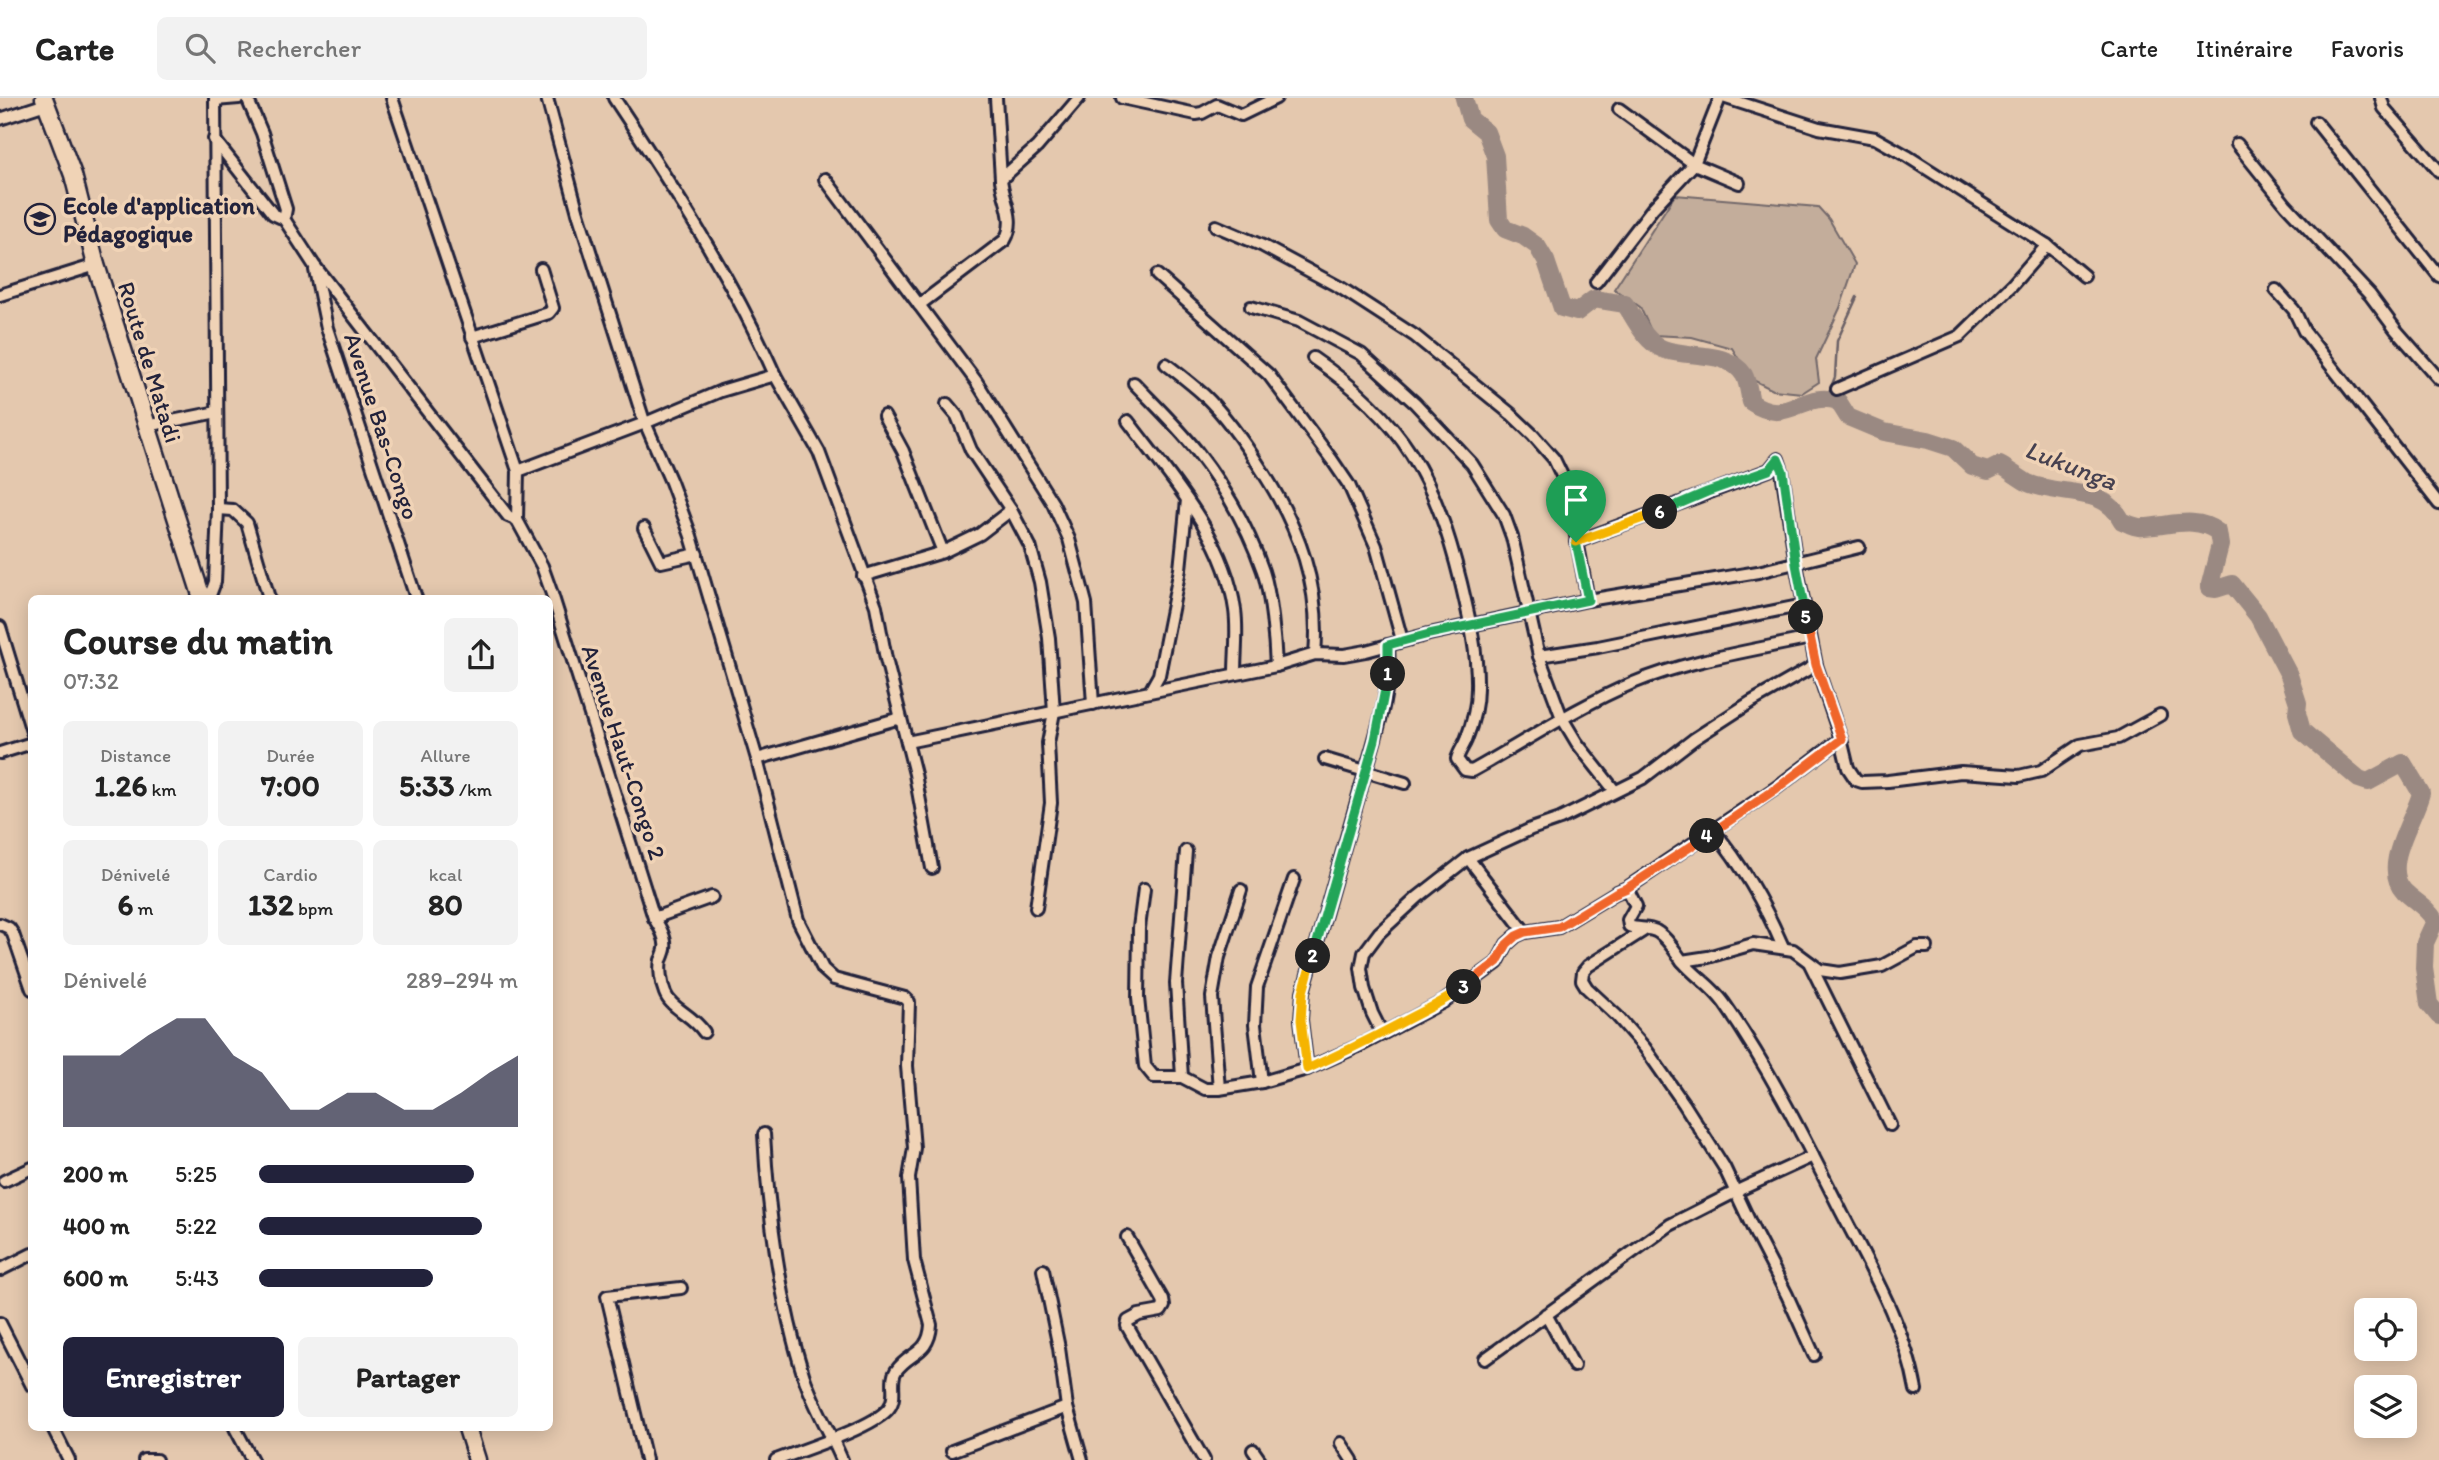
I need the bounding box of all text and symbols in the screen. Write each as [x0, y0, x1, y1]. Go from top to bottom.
search box [157, 17, 647, 80]
text: Carte [35, 29, 115, 68]
icon: search [181, 29, 219, 67]
text: Rechercher [237, 32, 361, 64]
text: Carte [2100, 34, 2158, 63]
text: Itinéraire [2196, 34, 2293, 63]
text: Favoris [2331, 34, 2404, 63]
place label: Ecole d'application Pédagogique [63, 191, 255, 249]
school or university icon: Ecole d'application Pédagogique [23, 202, 57, 236]
street label: Route de Matadi [112, 278, 188, 446]
street label: Avenue Bas-Congo [338, 329, 426, 523]
water label: Lukunga [2021, 433, 2122, 497]
pin [1546, 470, 1606, 542]
icon: arrive [1557, 481, 1595, 519]
pin: 6 [1642, 494, 1678, 530]
text: 6 [1654, 500, 1665, 523]
pin: 5 [1788, 600, 1824, 634]
text: 5 [1801, 605, 1810, 628]
text: Course du matin [63, 618, 333, 664]
button: share [444, 618, 518, 692]
street label: Avenue Haut-Congo 2 [576, 641, 673, 864]
pin: 1 [1370, 656, 1406, 692]
text: 1 [1383, 662, 1392, 685]
text: 07:32 [63, 667, 119, 695]
text: Distance [100, 744, 171, 767]
text: Durée [266, 744, 315, 767]
text: Allure [421, 744, 471, 767]
text: 1.26 [94, 767, 147, 804]
text: 7:00 [261, 767, 320, 804]
text: 5:33 [399, 767, 455, 804]
text: km [147, 778, 177, 801]
text: /km [455, 778, 492, 801]
pin: 4 [1690, 818, 1724, 854]
text: 4 [1701, 824, 1712, 847]
text: Dénivelé [101, 863, 170, 886]
text: Cardio [263, 863, 318, 886]
text: kcal [429, 863, 462, 886]
text: 6 [117, 886, 133, 923]
text: 132 [248, 886, 294, 923]
text: 80 [428, 886, 463, 923]
text: m [133, 897, 154, 920]
text: bpm [294, 897, 333, 920]
pin: 2 [1296, 938, 1330, 974]
text: 2 [1308, 944, 1318, 967]
text: Dénivelé [63, 966, 147, 994]
text: 289–294 m [406, 966, 518, 994]
pin: 3 [1446, 970, 1482, 1004]
text: 3 [1458, 975, 1469, 998]
text: 200 m [63, 1160, 128, 1188]
text: 5:25 [175, 1160, 217, 1188]
text: 400 m [63, 1212, 130, 1240]
text: 5:22 [175, 1212, 217, 1240]
text: 600 m [63, 1264, 128, 1292]
text: 5:43 [175, 1264, 219, 1292]
map controls [2354, 1298, 2417, 1438]
button: locate [2354, 1298, 2417, 1361]
button: Enregistrer [63, 1337, 284, 1417]
button: Partager [298, 1337, 518, 1417]
button: layers [2354, 1375, 2417, 1438]

